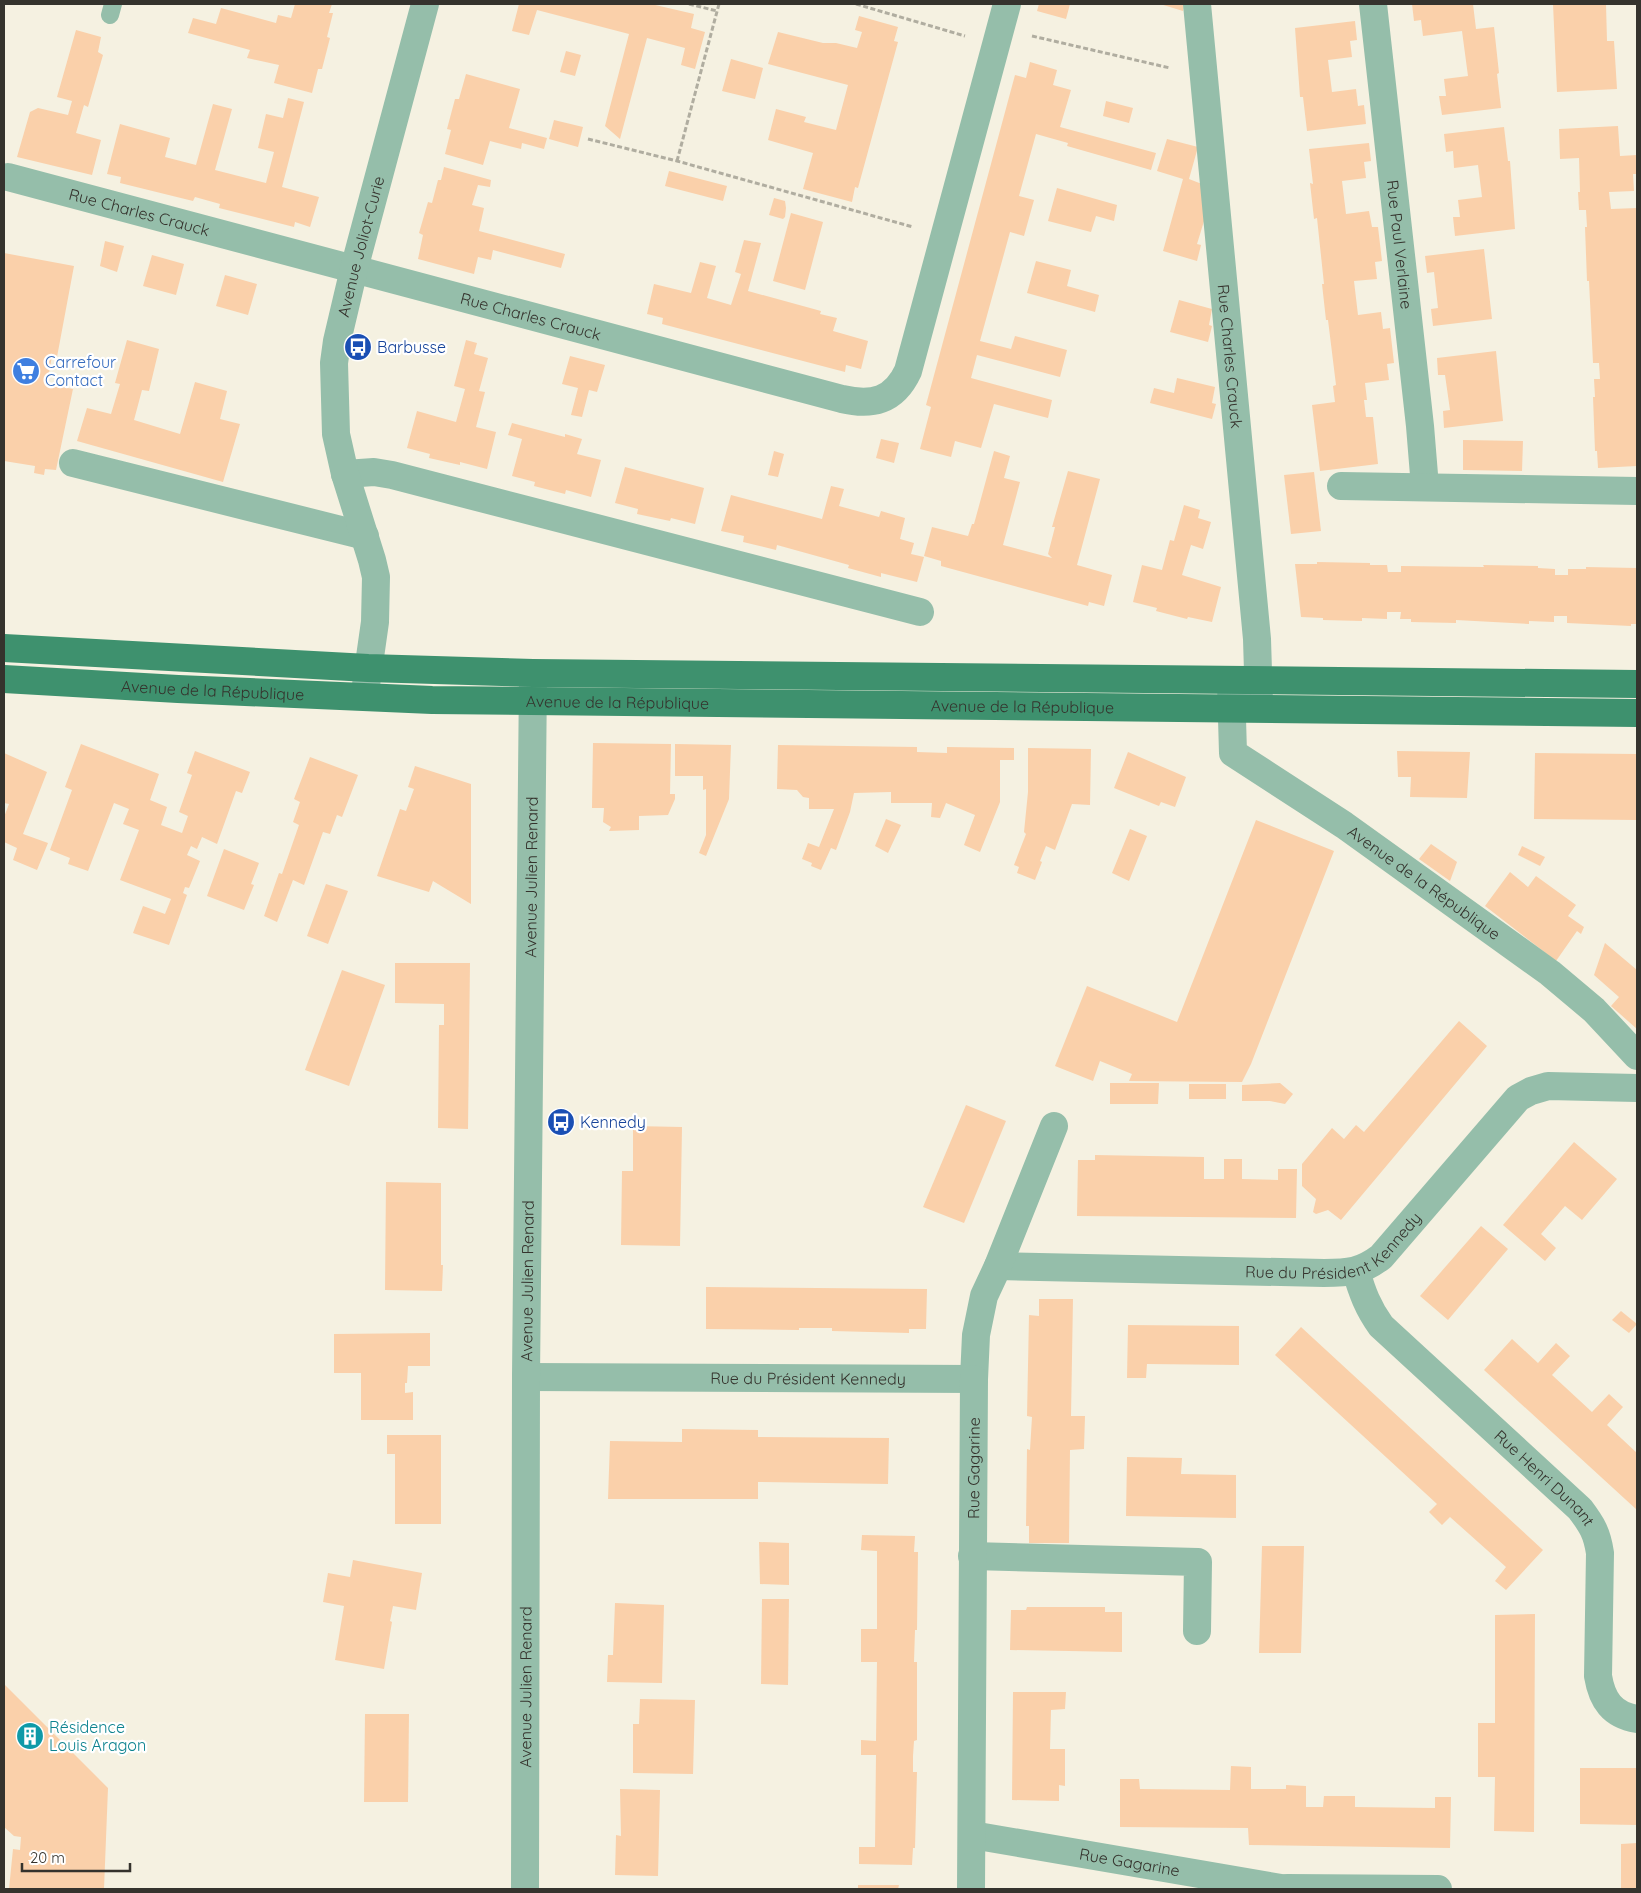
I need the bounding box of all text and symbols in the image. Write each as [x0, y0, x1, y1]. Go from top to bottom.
street label: Avenue Joliot-Curie [333, 174, 388, 319]
street label: Rue Paul Verlaine [1383, 179, 1417, 310]
street label: Rue Charles Crauck [67, 184, 212, 240]
street label: Rue Charles Crauck [1214, 283, 1247, 430]
street label: Rue Charles Crauck [458, 288, 603, 344]
bus stop icon: Barbusse [343, 332, 373, 362]
place label: Barbusse [377, 337, 446, 357]
place label: Carrefour Contact [45, 352, 116, 390]
supermarket icon: Carrefour Contact [11, 356, 41, 386]
street label: Avenue de la République [121, 676, 305, 704]
street label: Avenue de la République [526, 691, 709, 713]
street label: Avenue de la République [931, 695, 1114, 717]
street label: Avenue Julien Renard [520, 796, 542, 958]
street label: Avenue de la République [1344, 821, 1504, 944]
bus stop icon: Kennedy [546, 1107, 576, 1137]
place label: Kennedy [580, 1112, 646, 1132]
street label: Avenue Julien Renard [516, 1200, 538, 1362]
street label: Rue du Président Kennedy [1245, 1208, 1425, 1283]
street label: Rue du Président Kennedy [710, 1368, 906, 1389]
street label: Rue Gagarine [963, 1417, 984, 1519]
street label: Rue Henri Dunant [1490, 1425, 1599, 1530]
street label: Avenue Julien Renard [515, 1606, 536, 1768]
place label: Résidence Louis Aragon [49, 1717, 146, 1755]
building icon: Résidence Louis Aragon [15, 1721, 45, 1751]
scale bar [22, 1840, 130, 1872]
street label: Rue Gagarine [1078, 1844, 1181, 1880]
text: 20 m [30, 1848, 65, 1867]

